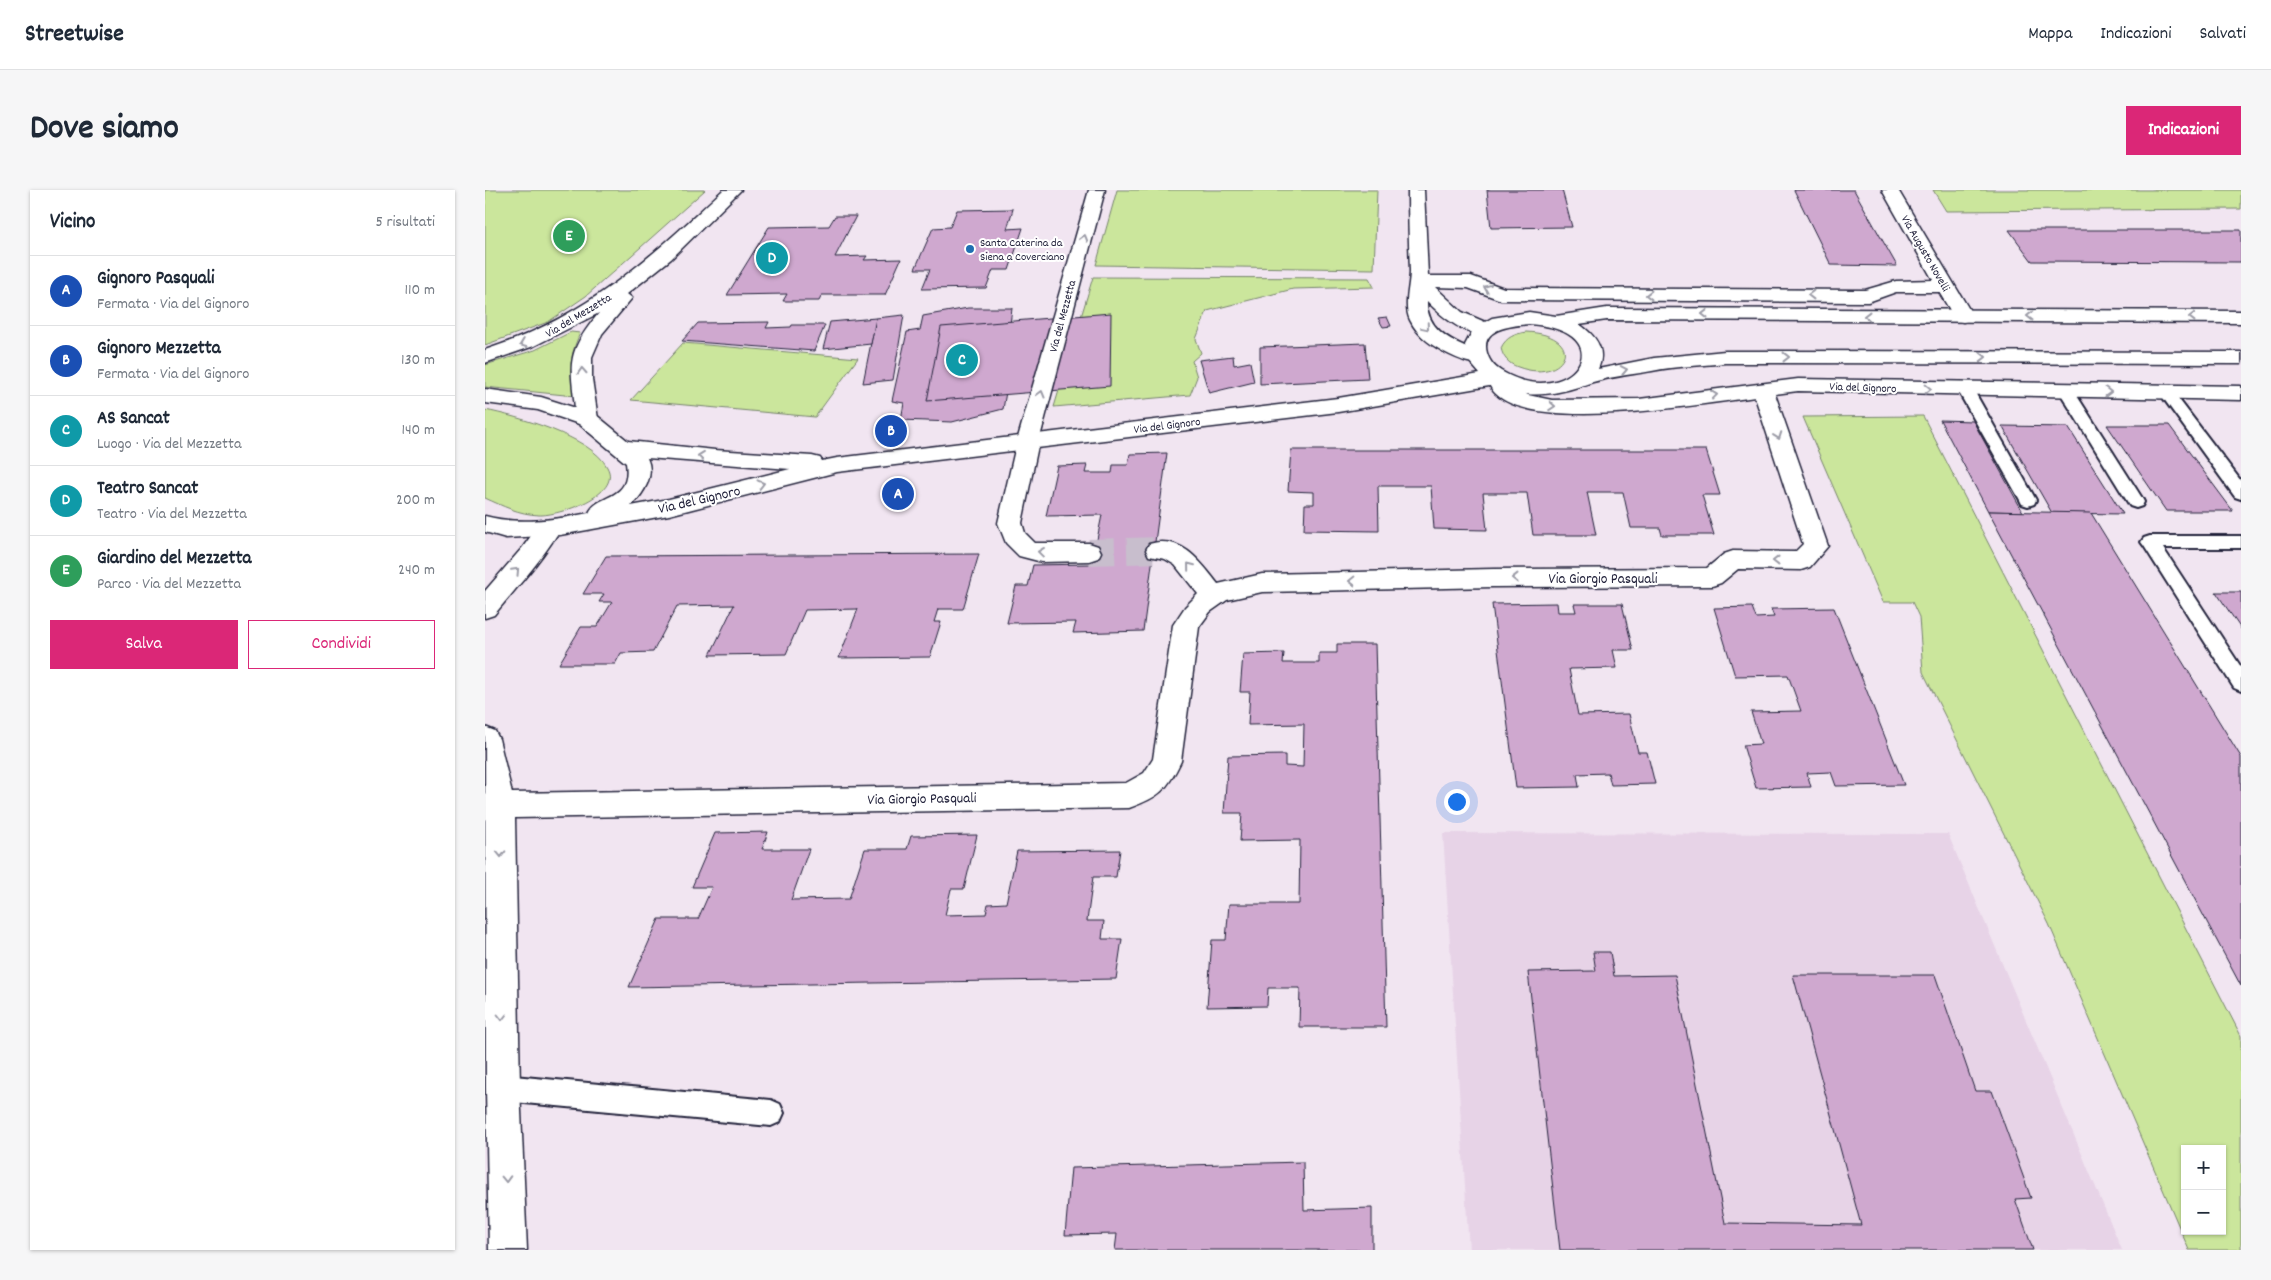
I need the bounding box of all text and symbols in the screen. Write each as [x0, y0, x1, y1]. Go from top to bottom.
text: Streetwise [25, 18, 124, 52]
text: Mappa [2028, 22, 2072, 47]
text: Indicazioni [2100, 22, 2171, 47]
text: Salvati [2199, 22, 2246, 47]
text: Dove siamo [30, 105, 179, 155]
button: Indicazioni [2126, 106, 2241, 155]
text: Vicino [50, 208, 95, 238]
text: 5 risultati [375, 211, 435, 234]
street label: Via Augusto Novelli [1896, 212, 1953, 295]
pin: E [553, 217, 585, 255]
one-way arrow [1078, 234, 1088, 242]
place label: Santa Caterina da Siena a Coverciano [980, 235, 1065, 266]
pin: D [756, 239, 788, 277]
marker: Santa Caterina da Siena a Coverciano [964, 243, 976, 255]
text: Gignoro Pasquali [97, 266, 215, 293]
street label: Via del Mezzetta [1046, 278, 1081, 354]
text: A [62, 279, 70, 302]
text: 110 m [405, 279, 435, 302]
one-way arrow [1483, 284, 1492, 294]
street label: Via del Mezzetta [543, 290, 615, 343]
one-way arrow [1644, 290, 1652, 300]
one-way arrow [1807, 290, 1814, 300]
text: Fermata · Via del Gignoro [97, 293, 249, 316]
one-way arrow [1701, 309, 1708, 319]
one-way arrow [1863, 310, 1871, 321]
one-way arrow [2026, 311, 2034, 321]
one-way arrow [2188, 312, 2196, 322]
one-way arrow [1421, 321, 1429, 330]
text: Gignoro Mezzetta [97, 336, 221, 363]
one-way arrow [519, 338, 528, 348]
pin: C [946, 341, 978, 379]
text: B [62, 349, 70, 372]
text: 130 m [401, 349, 435, 372]
one-way arrow [1782, 352, 1790, 362]
one-way arrow [1980, 352, 1987, 362]
text: Fermata · Via del Gignoro [97, 363, 249, 386]
one-way arrow [1620, 365, 1629, 376]
one-way arrow [577, 366, 588, 374]
street label: Via del Gignoro [1829, 379, 1897, 398]
one-way arrow [1924, 383, 1932, 394]
one-way arrow [2104, 387, 2112, 397]
one-way arrow [1710, 390, 1718, 401]
one-way arrow [1035, 391, 1045, 399]
one-way arrow [1548, 401, 1556, 412]
text: AS Sancat [97, 406, 170, 433]
pin: B [875, 412, 907, 450]
street label: Via del Gignoro [1133, 414, 1201, 439]
text: C [62, 419, 70, 442]
text: 140 m [401, 419, 435, 442]
one-way arrow [1772, 431, 1782, 439]
text: Luogo · Via del Mezzetta [97, 433, 241, 456]
one-way arrow [696, 451, 704, 462]
pin: A [882, 475, 914, 513]
text: Teatro Sancat [97, 476, 198, 503]
one-way arrow [757, 479, 766, 490]
street label: Via del Gignoro [656, 481, 743, 521]
text: D [62, 489, 70, 512]
text: 200 m [396, 489, 435, 512]
text: Teatro · Via del Mezzetta [97, 503, 247, 526]
text: Giardino del Mezzetta [97, 546, 251, 573]
one-way arrow [1036, 547, 1044, 558]
one-way arrow [1772, 556, 1780, 566]
text: E [62, 559, 70, 582]
text: 240 m [398, 559, 435, 582]
one-way arrow [1187, 563, 1195, 572]
one-way arrow [510, 568, 519, 577]
street label: Via Giorgio Pasquali [1548, 569, 1658, 591]
text: Parco · Via del Mezzetta [97, 573, 241, 596]
one-way arrow [1511, 573, 1518, 583]
one-way arrow [1348, 576, 1356, 586]
button: Salva [50, 620, 238, 669]
button: Condividi [248, 620, 435, 669]
street label: Via Giorgio Pasquali [867, 788, 977, 812]
your location [1444, 789, 1470, 815]
one-way arrow [496, 851, 506, 859]
one-way arrow [497, 1014, 507, 1021]
map controls [2181, 1145, 2226, 1235]
button: + [2181, 1145, 2226, 1190]
one-way arrow [500, 1176, 511, 1184]
button: − [2181, 1190, 2226, 1235]

